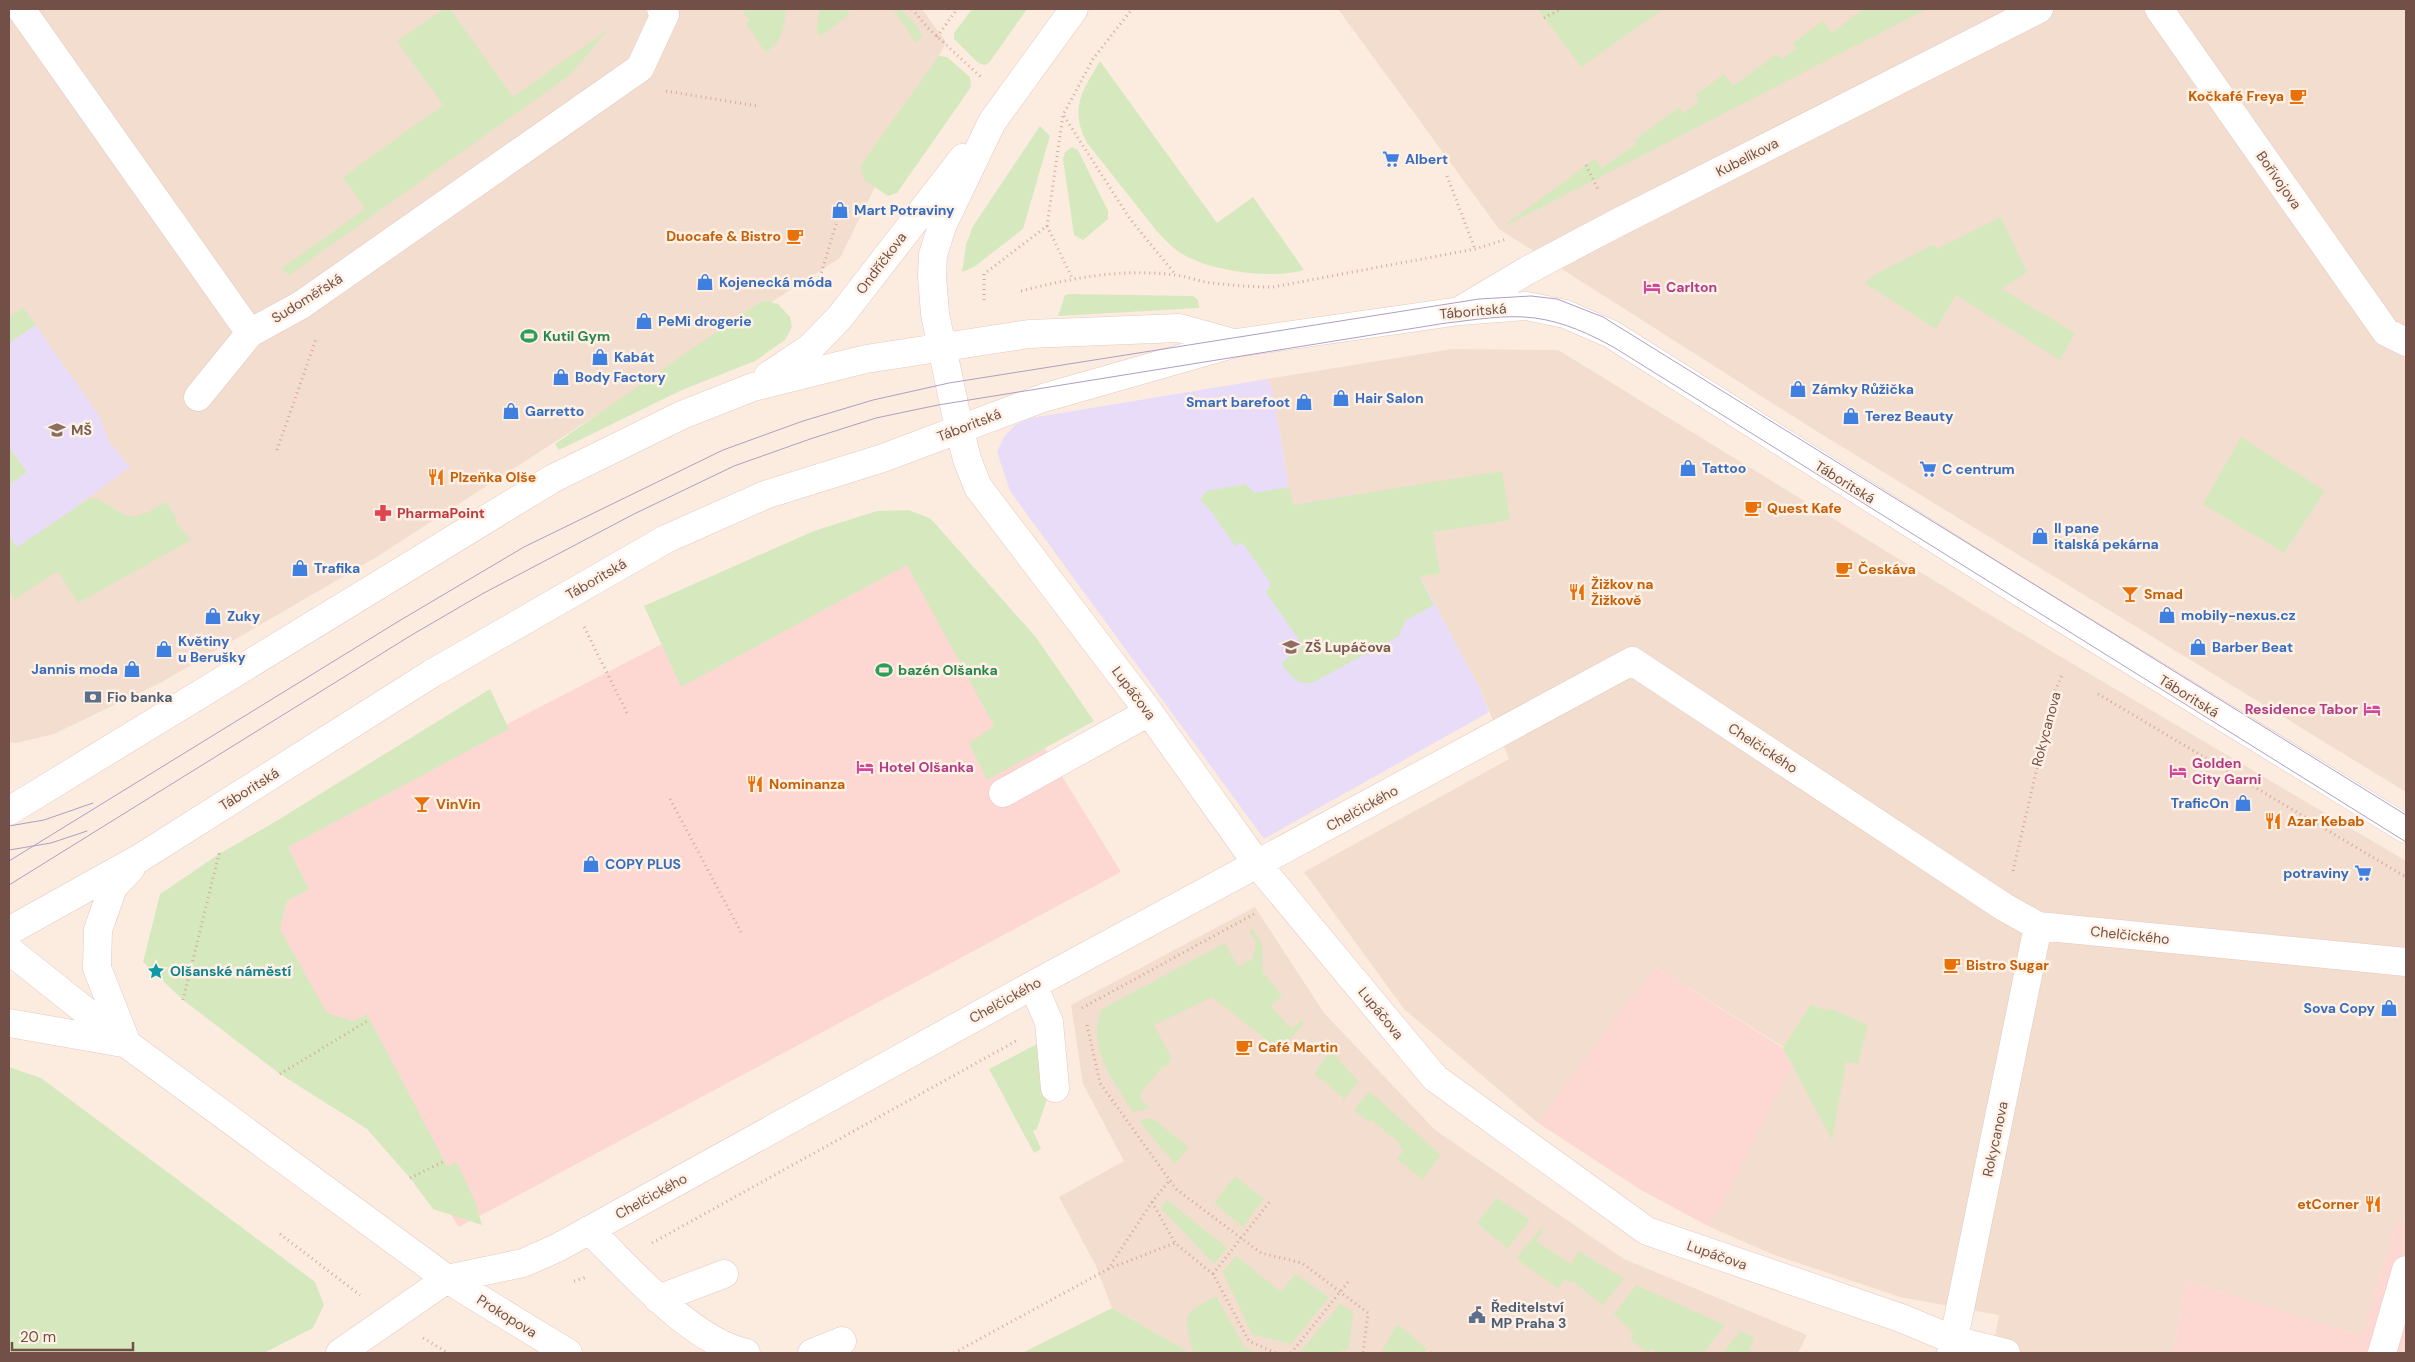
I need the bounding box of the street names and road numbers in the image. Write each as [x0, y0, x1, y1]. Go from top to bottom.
street label: Kubelíkova [1713, 134, 1781, 180]
street label: Bořivojova [2253, 148, 2305, 212]
street label: Ondříčkova [852, 228, 910, 298]
street label: Sudoměřská [268, 269, 346, 327]
street label: Táboritská [1439, 299, 1507, 323]
street label: Táboritská [934, 405, 1004, 445]
street label: Táboritská [1812, 457, 1878, 507]
street label: Táboritská [562, 554, 630, 604]
street label: Lupáčova [1108, 663, 1160, 723]
street label: Táboritská [2156, 671, 2222, 721]
street label: Rokycanova [2027, 690, 2065, 768]
street label: Chelčického [1725, 719, 1801, 777]
street label: Táboritská [216, 764, 282, 814]
street label: Chelčického [1323, 781, 1401, 835]
street label: Chelčického [2090, 922, 2170, 948]
street label: Chelčického [966, 973, 1044, 1027]
street label: Lupáčova [1354, 983, 1408, 1043]
street label: Rokycanova [1978, 1100, 2012, 1178]
street label: Chelčického [612, 1169, 690, 1223]
street label: Lupáčova [1685, 1236, 1749, 1274]
street label: Prokopova [474, 1290, 540, 1342]

